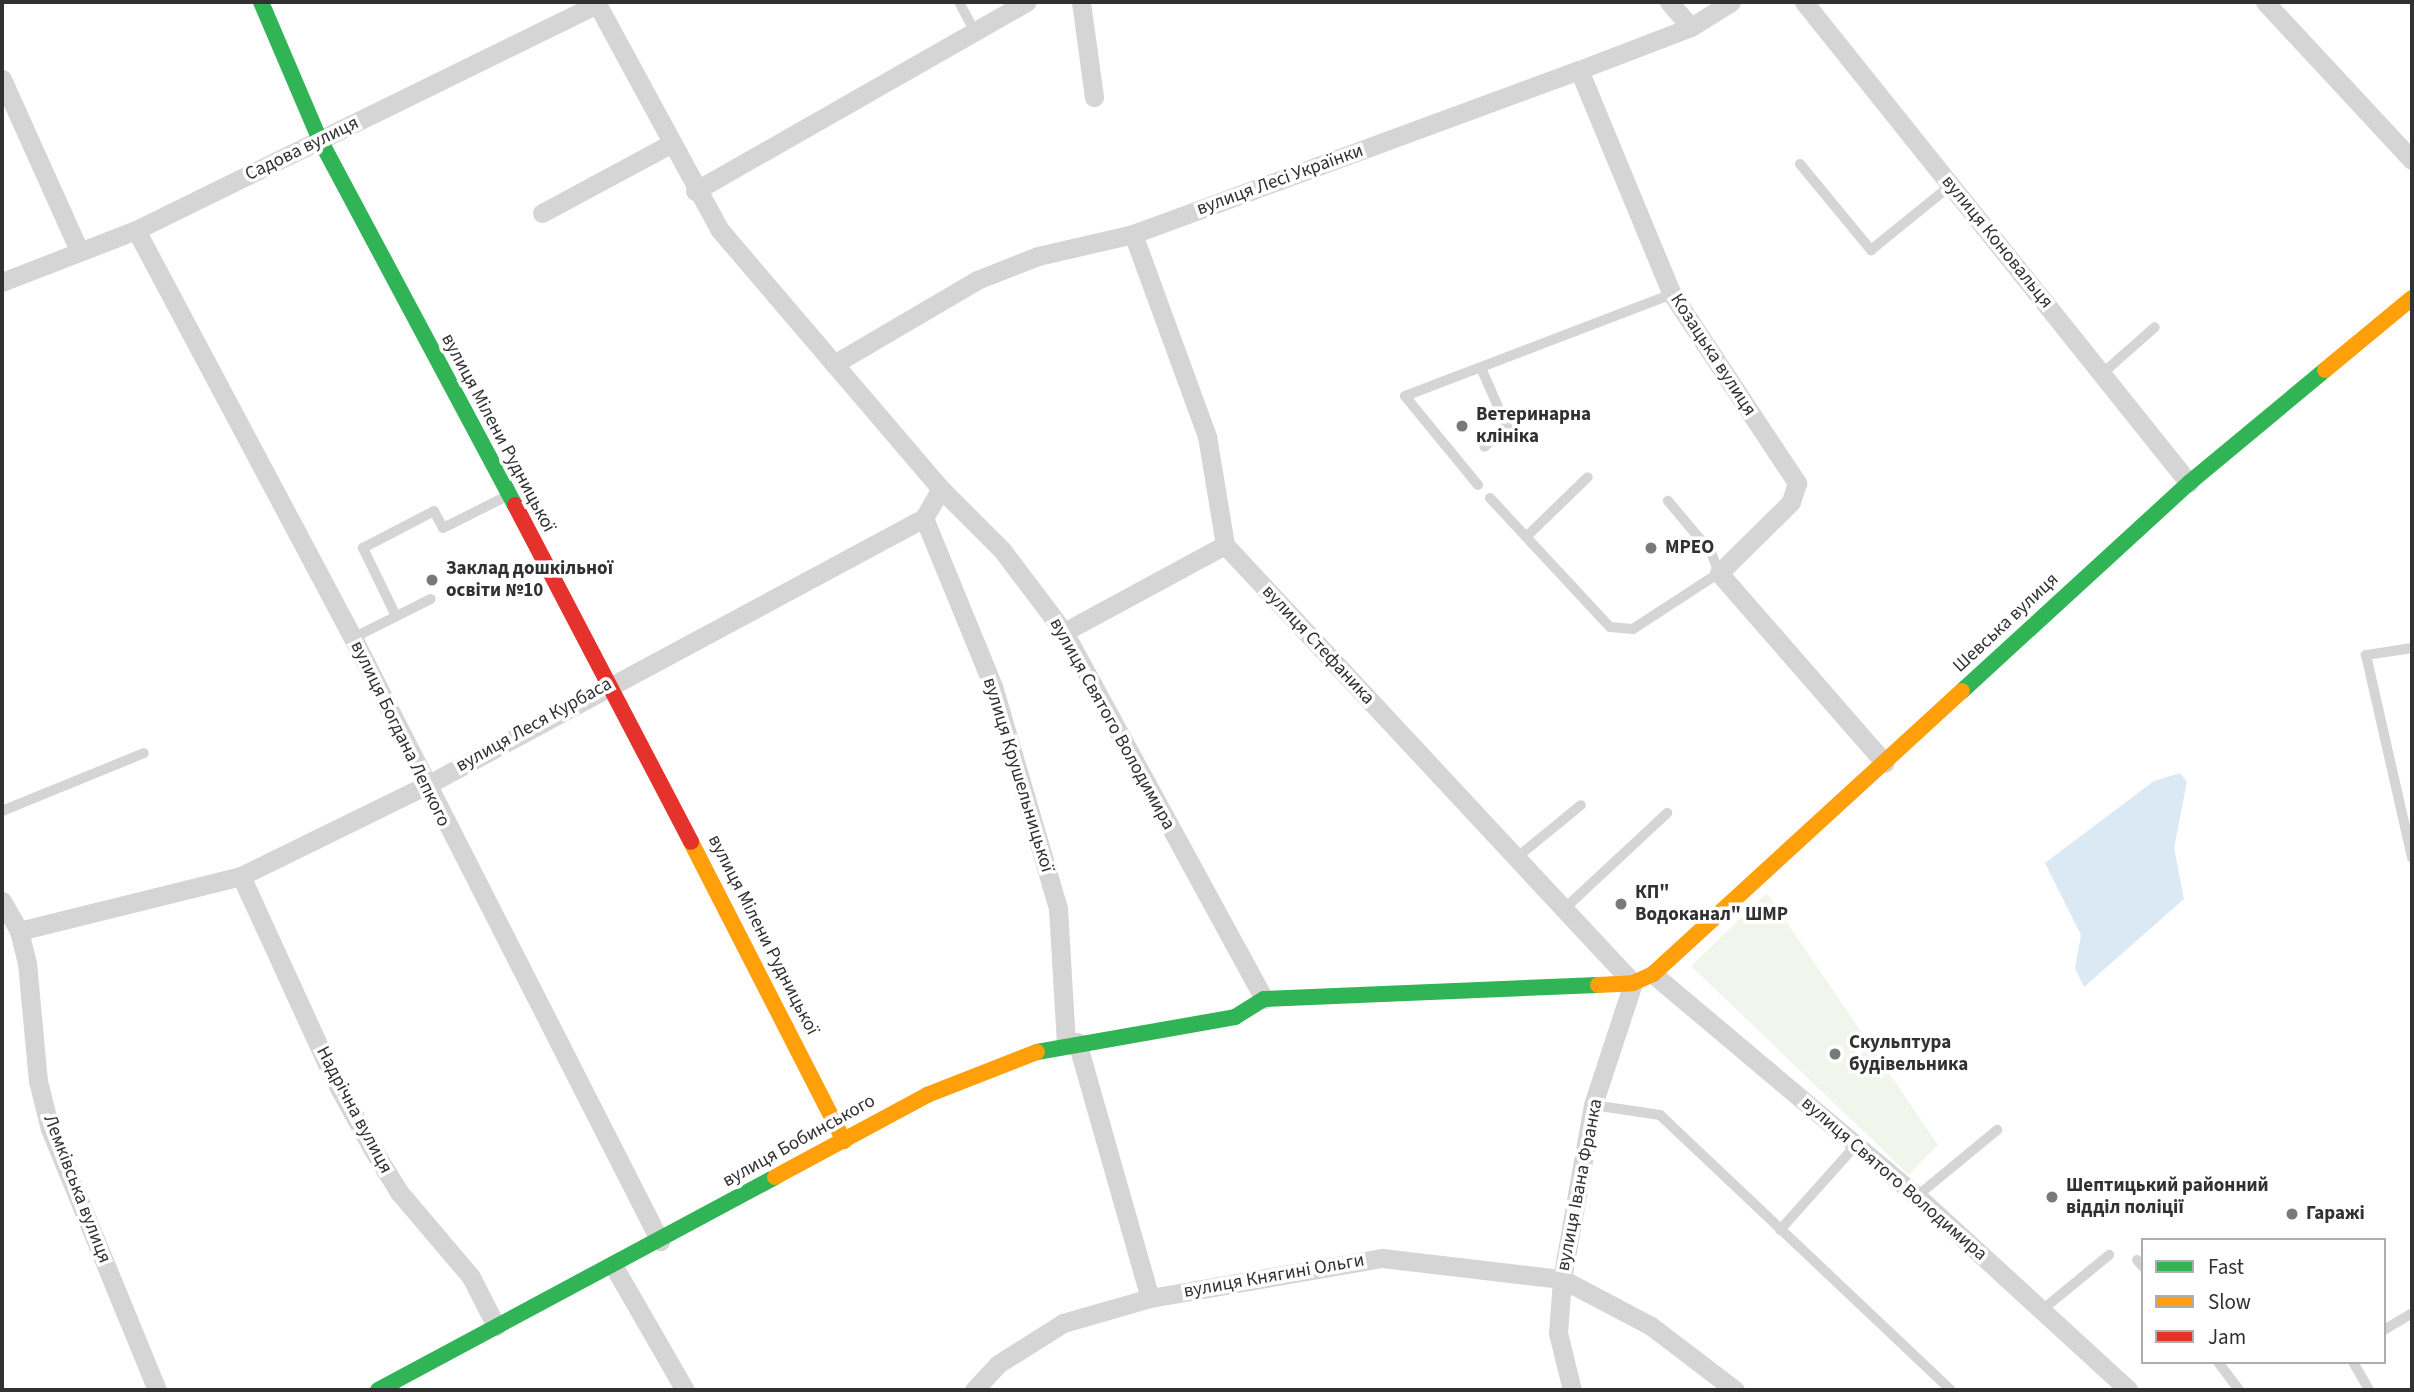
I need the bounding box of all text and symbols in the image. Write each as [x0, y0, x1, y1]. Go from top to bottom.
street label: Садова вулиця [242, 112, 362, 186]
street label: вулиця Лесі Українки [1193, 139, 1367, 221]
street label: вулиця Коновальця [1936, 171, 2058, 313]
street label: Козацька вулиця [1665, 290, 1761, 420]
street label: вулиця Мілени Рудницької [436, 330, 560, 536]
place label: Ветеринарна клініка [1476, 404, 1591, 448]
marker: Ветеринарна клініка [1454, 418, 1470, 434]
place label: МРЕО [1665, 537, 1714, 559]
marker: МРЕО [1643, 540, 1659, 556]
place label: Заклад дошкільної освіти №10 [446, 558, 613, 602]
street label: Шевська вулиця [1949, 568, 2063, 678]
marker: Заклад дошкільної освіти №10 [424, 572, 440, 588]
street label: вулиця Стефаника [1257, 581, 1379, 709]
street label: вулиця Святого Володимира [1044, 614, 1180, 834]
street label: вулиця Богдана Лепкого [345, 637, 455, 831]
street label: вулиця Леся Курбаса [452, 673, 616, 777]
street label: вулиця Крушельницької [978, 675, 1058, 875]
street label: вулиця Мілени Рудницької [703, 831, 823, 1039]
place label: КП" Водоканал" ШМР [1635, 882, 1788, 926]
marker: КП" Водоканал" ШМР [1613, 896, 1629, 912]
place label: Скульптура будівельника [1849, 1032, 1968, 1076]
street label: Надрічна вулиця [311, 1042, 397, 1178]
marker: Скульптура будівельника [1827, 1046, 1843, 1062]
street label: вулиця Бобинського [719, 1090, 879, 1192]
street label: вулиця Святого Володимира [1796, 1092, 1992, 1266]
street label: вулиця Івана Франка [1552, 1097, 1608, 1273]
street label: Лемківська вулиця [38, 1112, 116, 1266]
place label: Шептицький районний відділ поліції [2066, 1175, 2269, 1219]
marker: Шептицький районний відділ поліції [2044, 1189, 2060, 1205]
place label: Гаражі [2306, 1203, 2365, 1225]
marker: Гаражі [2284, 1206, 2300, 1222]
legend [2141, 1238, 2386, 1364]
street label: вулиця Княгині Ольги [1182, 1249, 1366, 1303]
text: Fast [2208, 1252, 2244, 1282]
text: Slow [2208, 1287, 2251, 1317]
text: Jam [2208, 1322, 2246, 1352]

